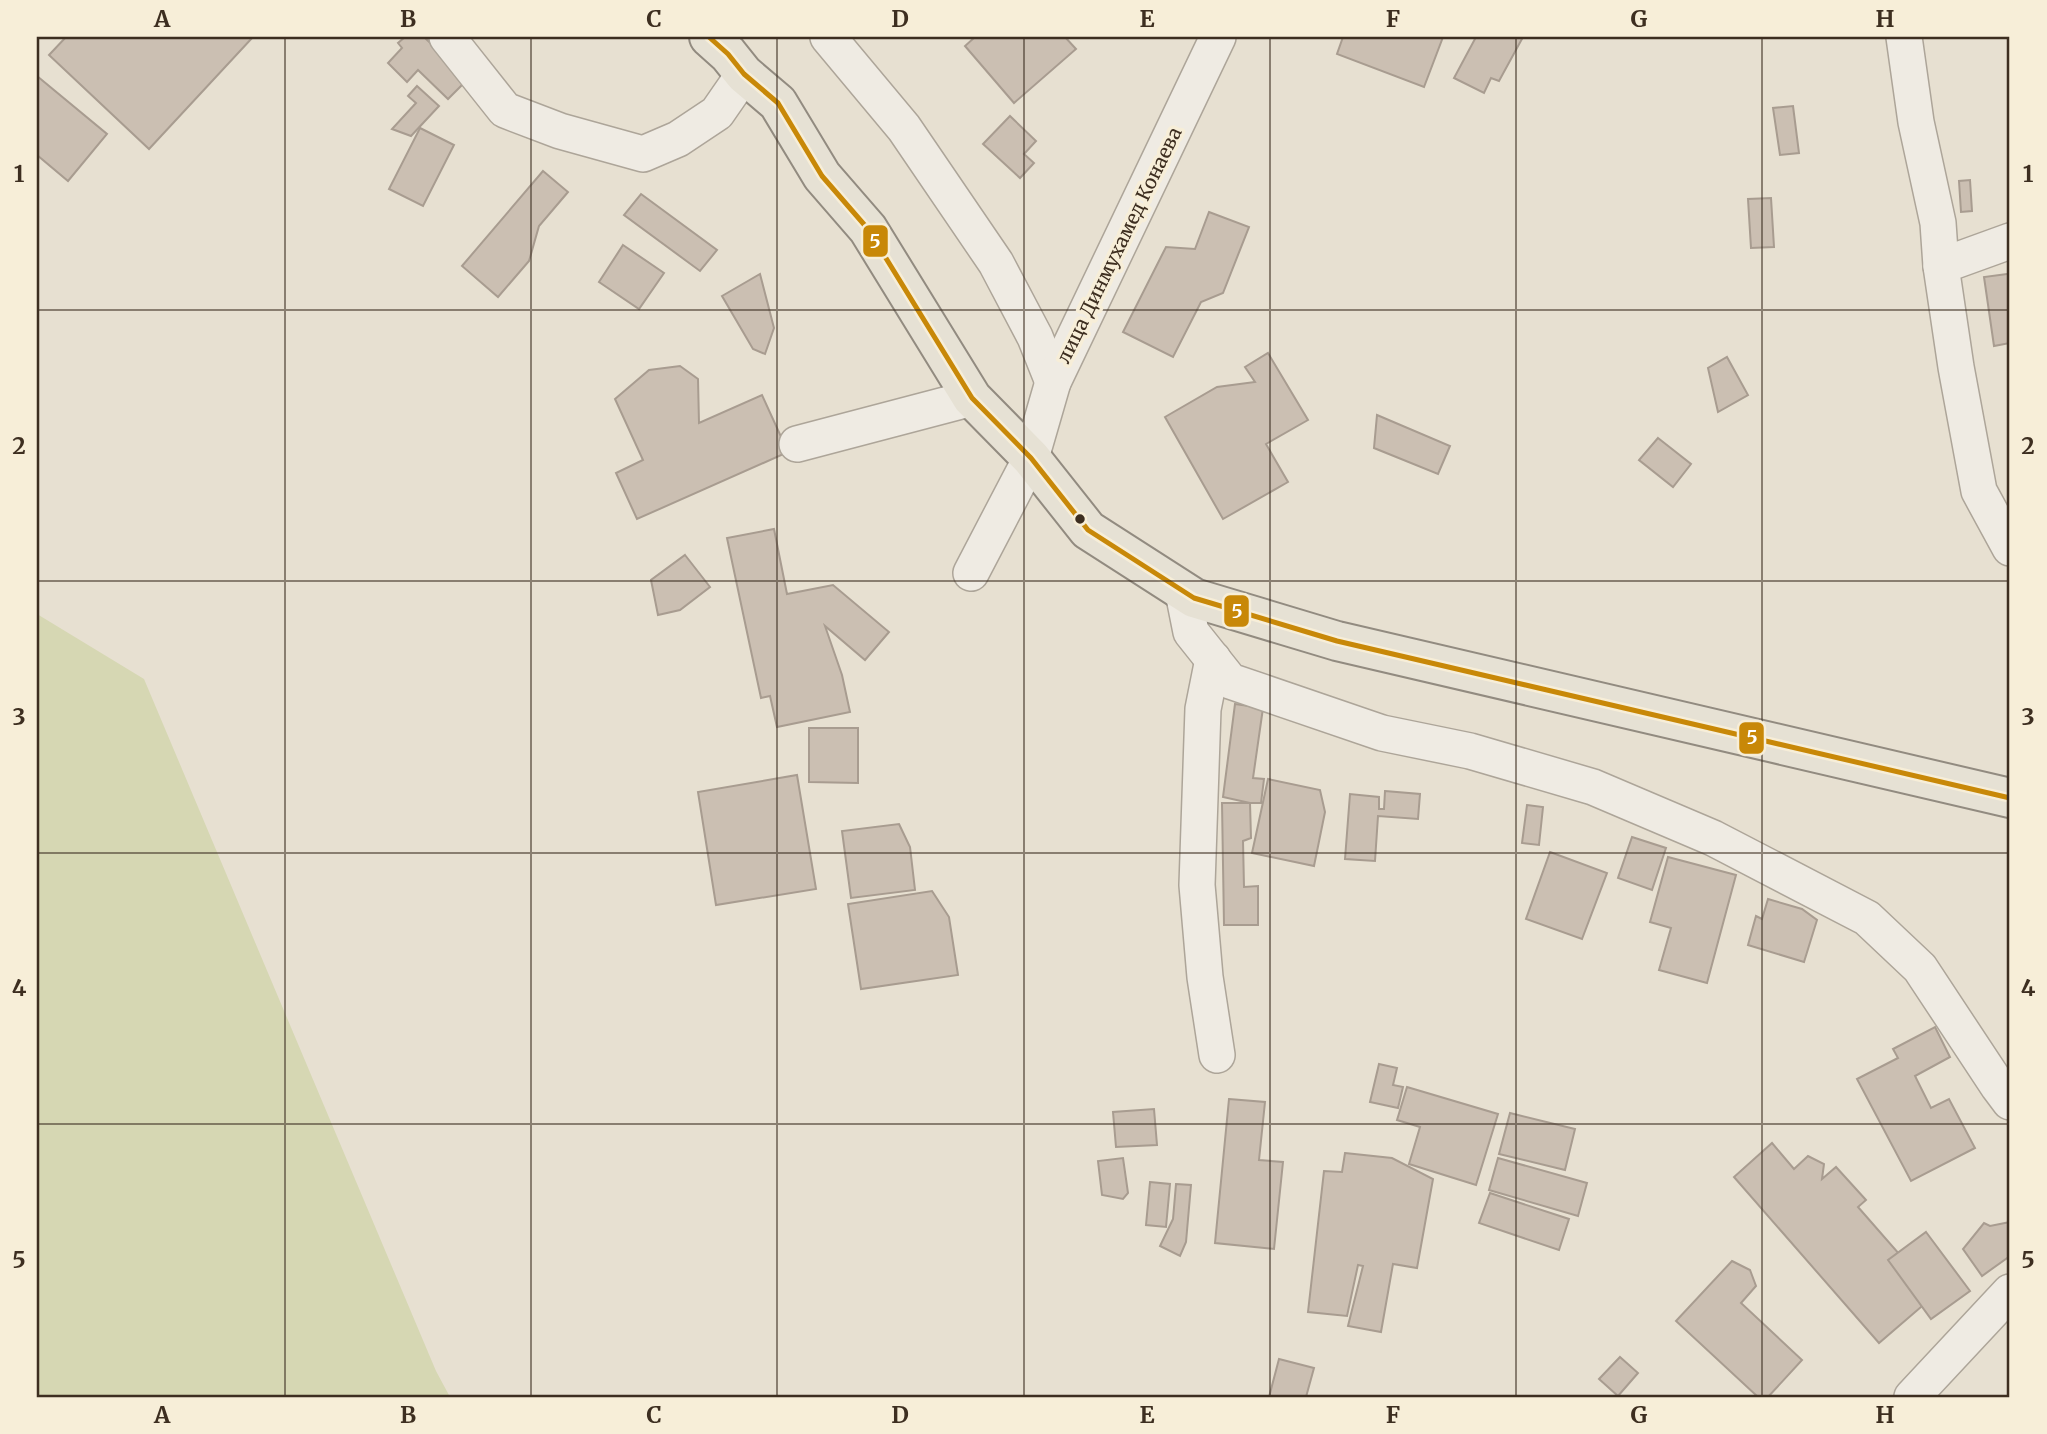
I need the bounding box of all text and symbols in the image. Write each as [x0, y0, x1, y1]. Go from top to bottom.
text: A [153, 4, 171, 33]
text: B [400, 4, 416, 33]
text: C [646, 4, 662, 33]
text: D [891, 4, 909, 33]
text: E [1139, 4, 1155, 33]
text: F [1386, 4, 1400, 33]
text: G [1631, 4, 1648, 33]
text: H [1876, 4, 1895, 33]
street label: лица Динмухамед Конаева [1051, 123, 1187, 367]
text: 1 [14, 159, 25, 188]
text: 1 [2023, 159, 2034, 188]
line badge: 5 [862, 224, 889, 258]
text: 5 [869, 229, 881, 253]
text: 2 [12, 431, 26, 460]
text: 2 [2021, 431, 2035, 460]
unlabelled marker [1073, 512, 1087, 526]
line badge: 5 [1223, 594, 1250, 628]
text: 5 [1231, 599, 1243, 623]
text: 3 [12, 702, 26, 731]
text: 3 [2021, 702, 2035, 731]
line badge: 5 [1738, 721, 1765, 755]
text: 5 [1746, 725, 1758, 749]
text: 4 [12, 973, 27, 1002]
text: 4 [2021, 973, 2036, 1002]
text: 5 [12, 1245, 26, 1274]
text: 5 [2021, 1245, 2035, 1274]
text: A [153, 1400, 171, 1429]
text: B [400, 1400, 416, 1429]
text: C [646, 1400, 662, 1429]
text: D [891, 1400, 909, 1429]
text: E [1139, 1400, 1155, 1429]
text: F [1386, 1400, 1400, 1429]
text: G [1631, 1400, 1648, 1429]
text: H [1876, 1400, 1895, 1429]

